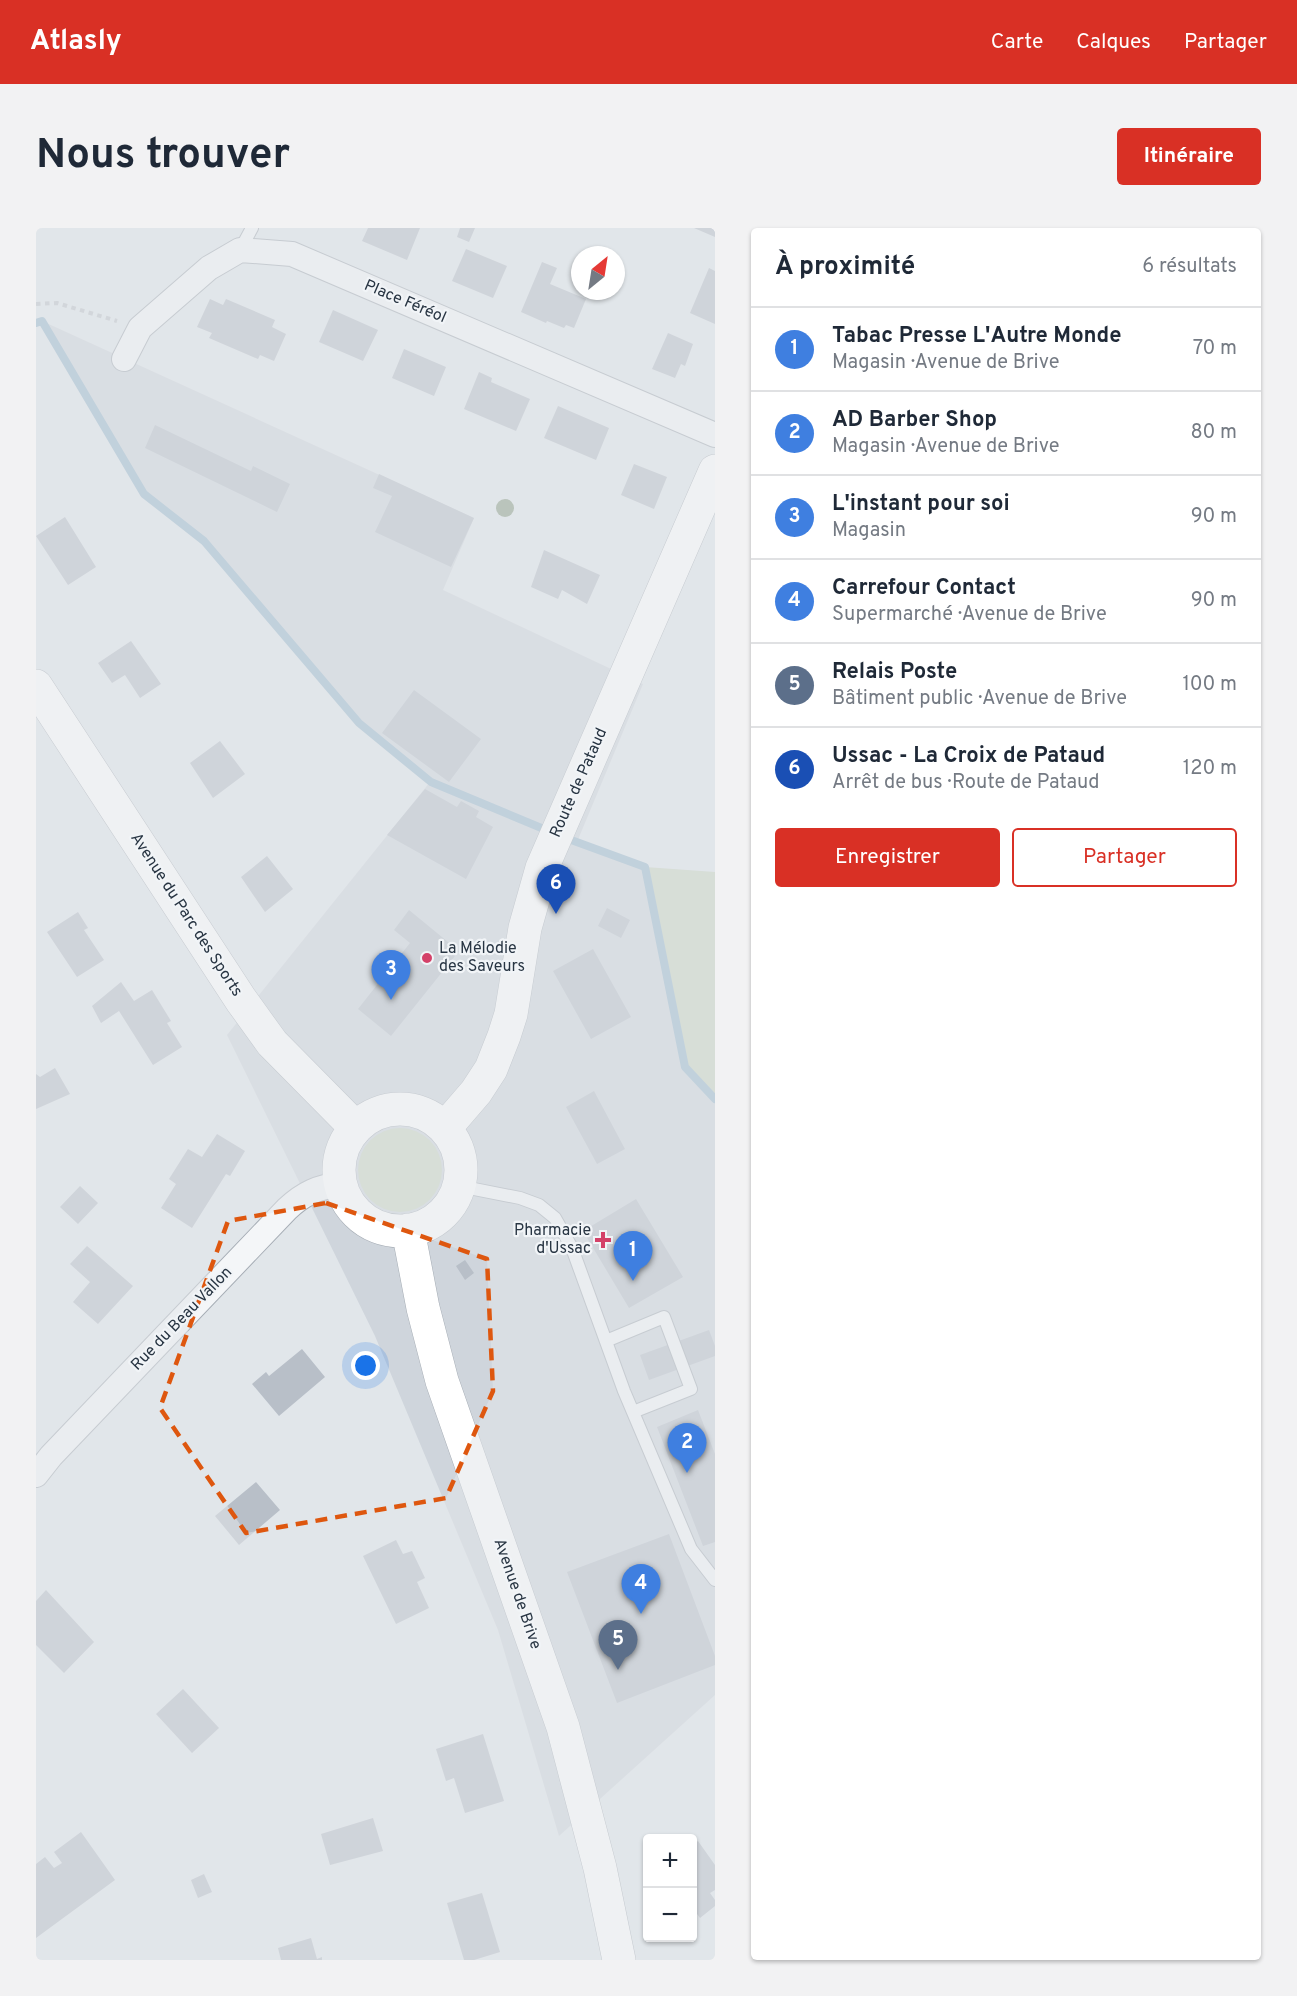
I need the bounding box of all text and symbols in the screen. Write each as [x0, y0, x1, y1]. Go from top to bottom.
text: Atlasly [30, 24, 122, 60]
text: Carte [991, 29, 1043, 56]
text: Calques [1076, 29, 1151, 56]
text: Partager [1184, 29, 1267, 56]
button: Itinéraire [1117, 128, 1261, 185]
text: Nous trouver [36, 130, 290, 183]
north arrow [571, 246, 625, 300]
text: À proximité [775, 251, 915, 284]
text: 6 résultats [1142, 254, 1237, 280]
street label: Place Féréol [361, 276, 449, 328]
text: Tabac Presse L'Autre Monde [832, 323, 1122, 350]
text: 1 [791, 336, 799, 362]
text: 70 m [1193, 336, 1237, 362]
text: Magasin · Avenue de Brive [832, 350, 1060, 376]
text: AD Barber Shop [832, 407, 997, 434]
text: 2 [788, 420, 801, 446]
text: 80 m [1191, 420, 1237, 446]
text: Magasin · Avenue de Brive [832, 434, 1060, 460]
text: L'instant pour soi [832, 491, 1010, 518]
text: 3 [789, 504, 801, 530]
text: 90 m [1191, 504, 1237, 530]
text: Magasin [832, 518, 906, 544]
text: Carrefour Contact [832, 575, 1016, 602]
text: 4 [788, 588, 801, 614]
text: 90 m [1191, 588, 1237, 614]
text: Supermarché · Avenue de Brive [832, 602, 1107, 628]
text: Relais Poste [832, 659, 957, 686]
text: 5 [788, 672, 801, 698]
text: 100 m [1182, 672, 1237, 698]
text: Bâtiment public · Avenue de Brive [832, 686, 1127, 712]
street label: Route de Pataud [546, 725, 612, 841]
text: Ussac - La Croix de Pataud [832, 743, 1105, 770]
text: 6 [788, 756, 801, 782]
text: 120 m [1183, 756, 1237, 782]
text: Arrêt de bus · Route de Pataud [832, 770, 1099, 796]
button: Enregistrer [775, 828, 1000, 887]
button: Partager [1012, 828, 1237, 887]
street label: Avenue du Parc des Sports [126, 829, 246, 1001]
pin: 6 [536, 864, 576, 914]
place label: La Mélodie des Saveurs [439, 939, 525, 977]
pin: 3 [372, 950, 410, 1000]
marker: La Mélodie des Saveurs [420, 951, 434, 965]
place label: Pharmacie d'Ussac [514, 1221, 591, 1259]
pin: 1 [614, 1232, 652, 1281]
marker: Pharmacie d'Ussac [596, 1233, 610, 1247]
street label: Rue du Beau Vallon [127, 1263, 237, 1375]
your location [351, 1351, 380, 1380]
pin: 2 [668, 1424, 706, 1473]
street label: Avenue de Brive [489, 1536, 545, 1652]
pin: 4 [622, 1564, 660, 1614]
pin: 5 [598, 1620, 638, 1670]
map controls [643, 1834, 697, 1942]
button: + [643, 1834, 697, 1888]
button: − [643, 1888, 697, 1942]

